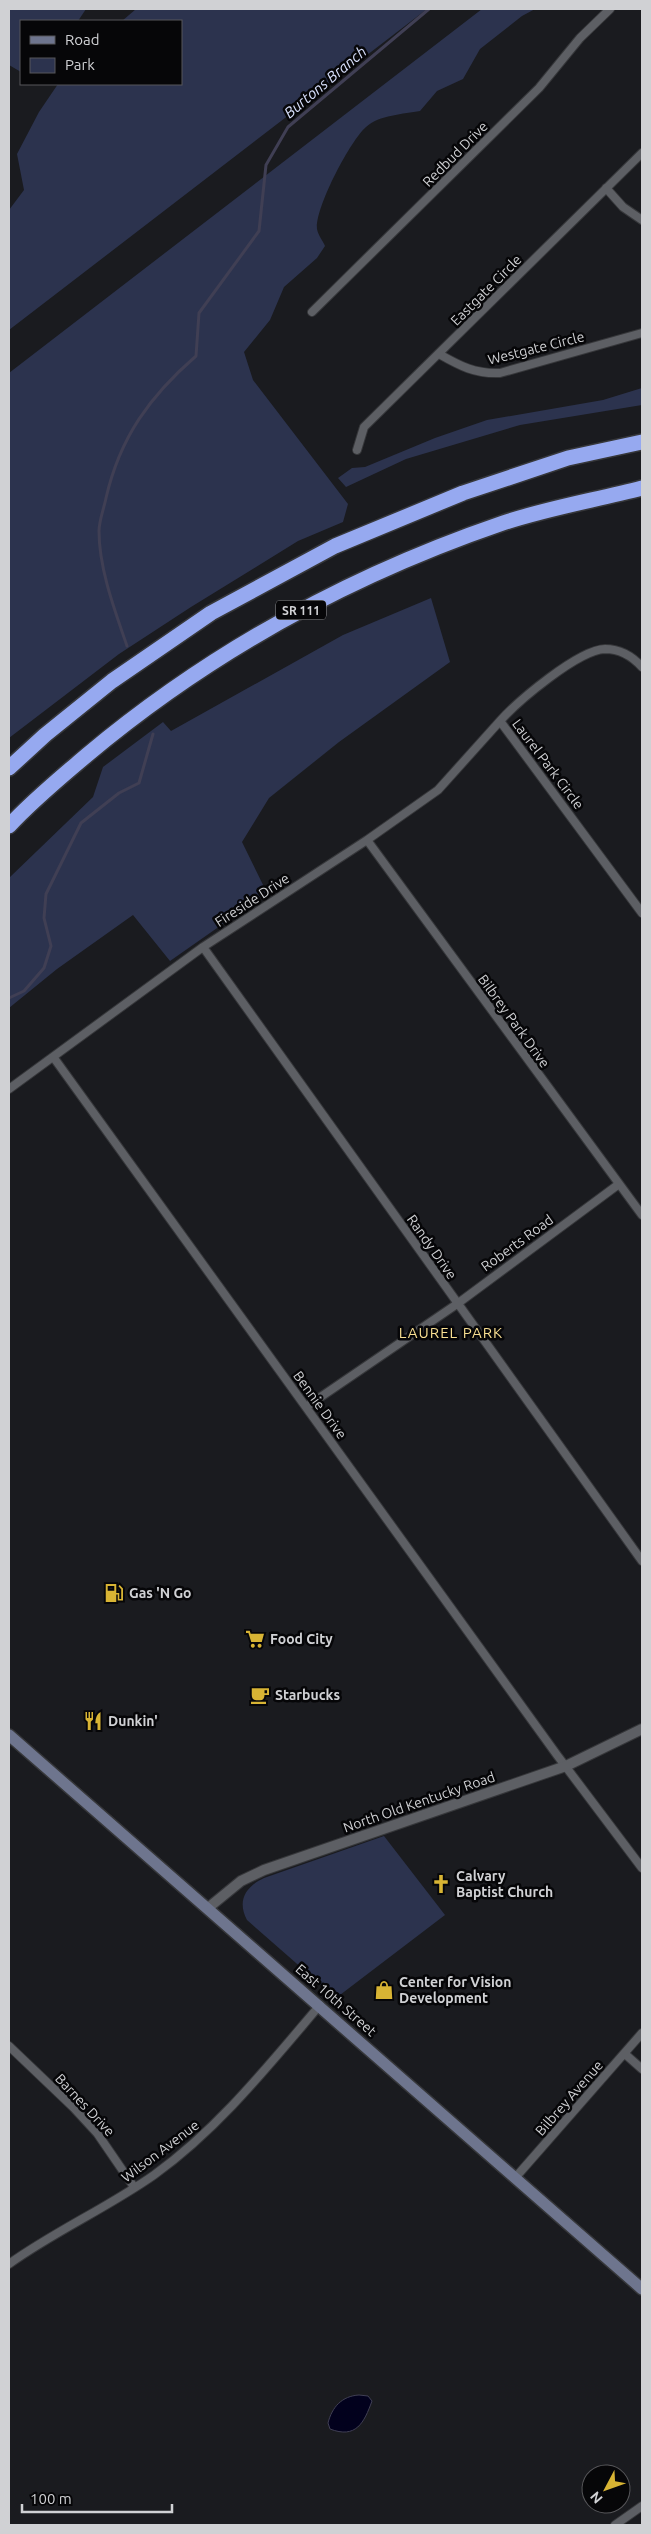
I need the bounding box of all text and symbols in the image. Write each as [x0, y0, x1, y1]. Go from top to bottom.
legend [20, 20, 182, 85]
text: Road [65, 31, 100, 48]
water label: Burtons Branch [281, 43, 369, 121]
text: Park [65, 56, 95, 73]
street label: Redbud Drive [419, 118, 491, 190]
street label: Eastgate Circle [447, 251, 525, 329]
street label: Westgate Circle [486, 328, 586, 368]
road number: SR 111 [276, 600, 326, 620]
street label: Laurel Park Circle [509, 716, 587, 812]
street label: Fireside Drive [212, 870, 292, 930]
street label: Bilbrey Park Drive [475, 971, 553, 1071]
street label: Roberts Road [478, 1211, 556, 1275]
street label: Randy Drive [404, 1212, 460, 1282]
district label: LAUREL PARK [399, 1324, 503, 1341]
street label: Bennie Drive [290, 1368, 350, 1442]
fuel station icon: Gas 'N Go [103, 1582, 125, 1604]
place label: Gas 'N Go [129, 1585, 192, 1601]
supermarket icon: Food City [244, 1628, 266, 1650]
place label: Food City [270, 1631, 333, 1647]
cafe icon: Starbucks [249, 1684, 271, 1706]
place label: Starbucks [275, 1687, 340, 1703]
restaurant icon: Dunkin' [82, 1710, 104, 1732]
place label: Dunkin' [108, 1713, 158, 1729]
street label: North Old Kentucky Road [341, 1768, 497, 1836]
place label: Calvary Baptist Church [456, 1868, 553, 1900]
church icon: Calvary Baptist Church [430, 1873, 452, 1895]
street label: East 10th Street [292, 1961, 380, 2040]
place label: Center for Vision Development [399, 1974, 511, 2006]
shop icon: Center for Vision Development [373, 1979, 395, 2001]
street label: Bilbrey Avenue [532, 2057, 606, 2139]
street label: Barnes Drive [52, 2070, 118, 2140]
street label: Wilson Avenue [118, 2117, 202, 2185]
north arrow [581, 2464, 631, 2514]
scale bar [22, 2482, 172, 2514]
text: N [587, 2488, 606, 2507]
text: 100 m [30, 2490, 72, 2507]

